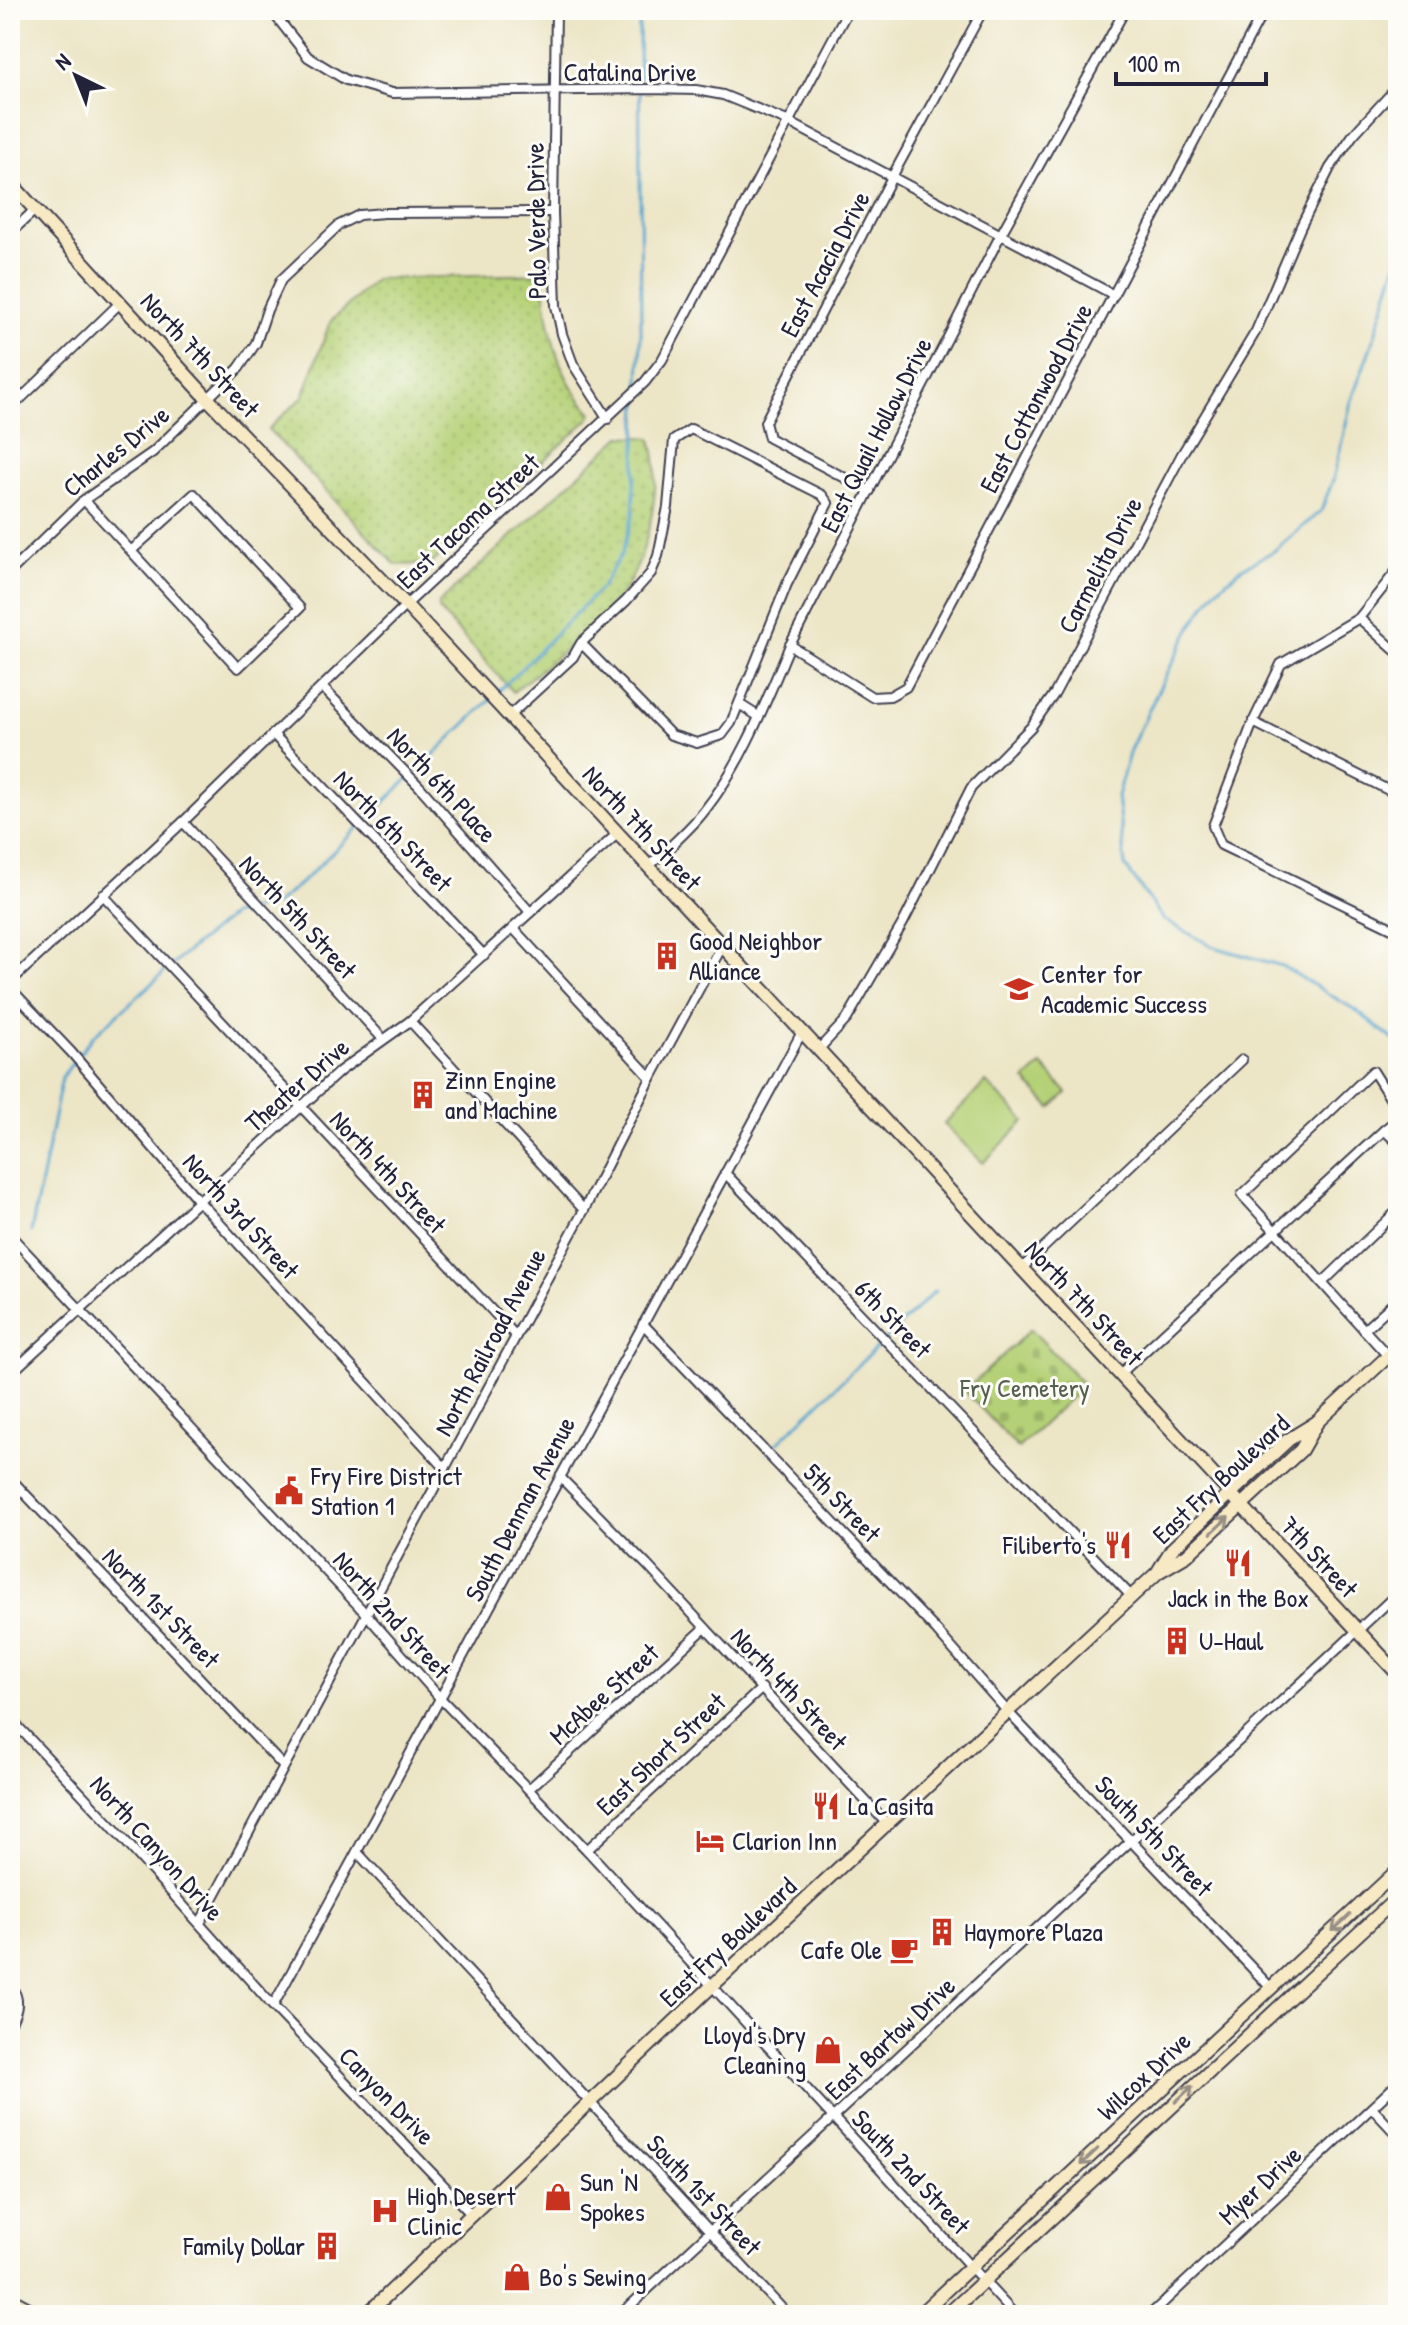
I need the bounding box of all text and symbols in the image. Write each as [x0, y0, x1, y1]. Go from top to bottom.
north arrow [36, 36, 116, 116]
scale bar [1116, 36, 1266, 86]
text: N [48, 46, 77, 76]
text: 100 m [1128, 47, 1180, 79]
street label: Catalina Drive [563, 54, 697, 89]
street label: Palo Verde Drive [517, 142, 554, 300]
street label: East Acacia Drive [771, 185, 878, 343]
street label: North 7th Street [133, 284, 268, 426]
street label: East Cottonwood Drive [971, 297, 1100, 498]
street label: East Quail Hollow Drive [811, 331, 940, 538]
street label: Charles Drive [55, 397, 176, 504]
street label: East Tacoma Street [388, 444, 548, 596]
street label: Carmelita Drive [1049, 491, 1150, 639]
street label: North 6th Place [380, 719, 505, 850]
street label: North 7th Street [575, 757, 710, 899]
street label: North 6th Street [326, 762, 461, 900]
street label: North 5th Street [232, 847, 366, 987]
place label: Good Neighbor Alliance [689, 923, 822, 988]
building icon: Good Neighbor Alliance [652, 941, 682, 971]
place label: Center for Academic Success [1041, 956, 1207, 1021]
school or university icon: Center for Academic Success [1004, 974, 1034, 1004]
street label: Theater Drive [237, 1029, 356, 1140]
place label: Zinn Engine and Machine [445, 1062, 558, 1127]
building icon: Zinn Engine and Machine [408, 1080, 438, 1110]
street label: North 4th Street [322, 1103, 455, 1242]
street label: North 3rd Street [175, 1145, 308, 1287]
street label: North 7th Street [1017, 1232, 1152, 1374]
street label: North Railroad Avenue [425, 1242, 554, 1442]
street label: 6th Street [847, 1272, 940, 1366]
park label: Fry Cemetery [959, 1370, 1090, 1405]
street label: East Fry Boulevard [1145, 1406, 1297, 1551]
street label: South Denman Avenue [456, 1410, 583, 1607]
street label: 5th Street [796, 1455, 889, 1551]
place label: Fry Fire District Station 1 [310, 1458, 463, 1523]
public building icon: Fry Fire District Station 1 [274, 1476, 304, 1506]
street label: 7th Street [1273, 1508, 1367, 1606]
one-way arrow [1210, 1515, 1230, 1534]
place label: Filiberto's [1002, 1527, 1096, 1562]
restaurant icon: Filiberto's [1103, 1530, 1133, 1560]
street label: North 1st Street [95, 1540, 229, 1676]
street label: North 2nd Street [326, 1543, 460, 1687]
restaurant icon: Jack in the Box [1223, 1548, 1253, 1578]
place label: Jack in the Box [1167, 1580, 1309, 1615]
street label: North 4th Street [723, 1620, 856, 1759]
place label: U-Haul [1199, 1623, 1264, 1658]
building icon: U-Haul [1162, 1626, 1192, 1656]
street label: McAbee Street [541, 1634, 667, 1752]
street label: East Short Street [588, 1684, 734, 1823]
street label: North Canyon Drive [83, 1767, 232, 1928]
street label: South 5th Street [1088, 1767, 1222, 1905]
place label: La Casita [848, 1788, 933, 1823]
restaurant icon: La Casita [811, 1791, 841, 1821]
place label: Clarion Inn [732, 1823, 837, 1858]
hotel icon: Clarion Inn [695, 1826, 725, 1856]
street label: East Fry Boulevard [652, 1869, 804, 2014]
one-way arrow [1331, 1913, 1351, 1932]
place label: Haymore Plaza [964, 1914, 1103, 1949]
building icon: Haymore Plaza [927, 1917, 957, 1947]
place label: Cafe Ole [800, 1932, 882, 1967]
cafe icon: Cafe Ole [889, 1935, 919, 1965]
street label: East Bartow Drive [817, 1968, 962, 2107]
place label: Lloyd's Dry Cleaning [704, 2017, 806, 2082]
street label: Wilcox Drive [1089, 2023, 1198, 2128]
shop icon: Lloyd's Dry Cleaning [813, 2035, 843, 2065]
street label: Canyon Drive [332, 2039, 443, 2153]
one-way arrow [1174, 2085, 1194, 2104]
street label: South 2nd Street [844, 2101, 979, 2243]
street label: South 1st Street [639, 2127, 770, 2264]
street label: Myer Drive [1211, 2137, 1309, 2232]
one-way arrow [1079, 2148, 1099, 2167]
place label: Sun 'N Spokes [580, 2164, 645, 2229]
place label: High Desert Clinic [407, 2178, 517, 2243]
shop icon: Sun 'N Spokes [543, 2182, 573, 2212]
hospital icon: High Desert Clinic [370, 2196, 400, 2226]
place label: Family Dollar [182, 2228, 305, 2263]
building icon: Family Dollar [312, 2231, 342, 2261]
place label: Bo's Sewing [539, 2259, 646, 2294]
shop icon: Bo's Sewing [502, 2262, 532, 2292]

